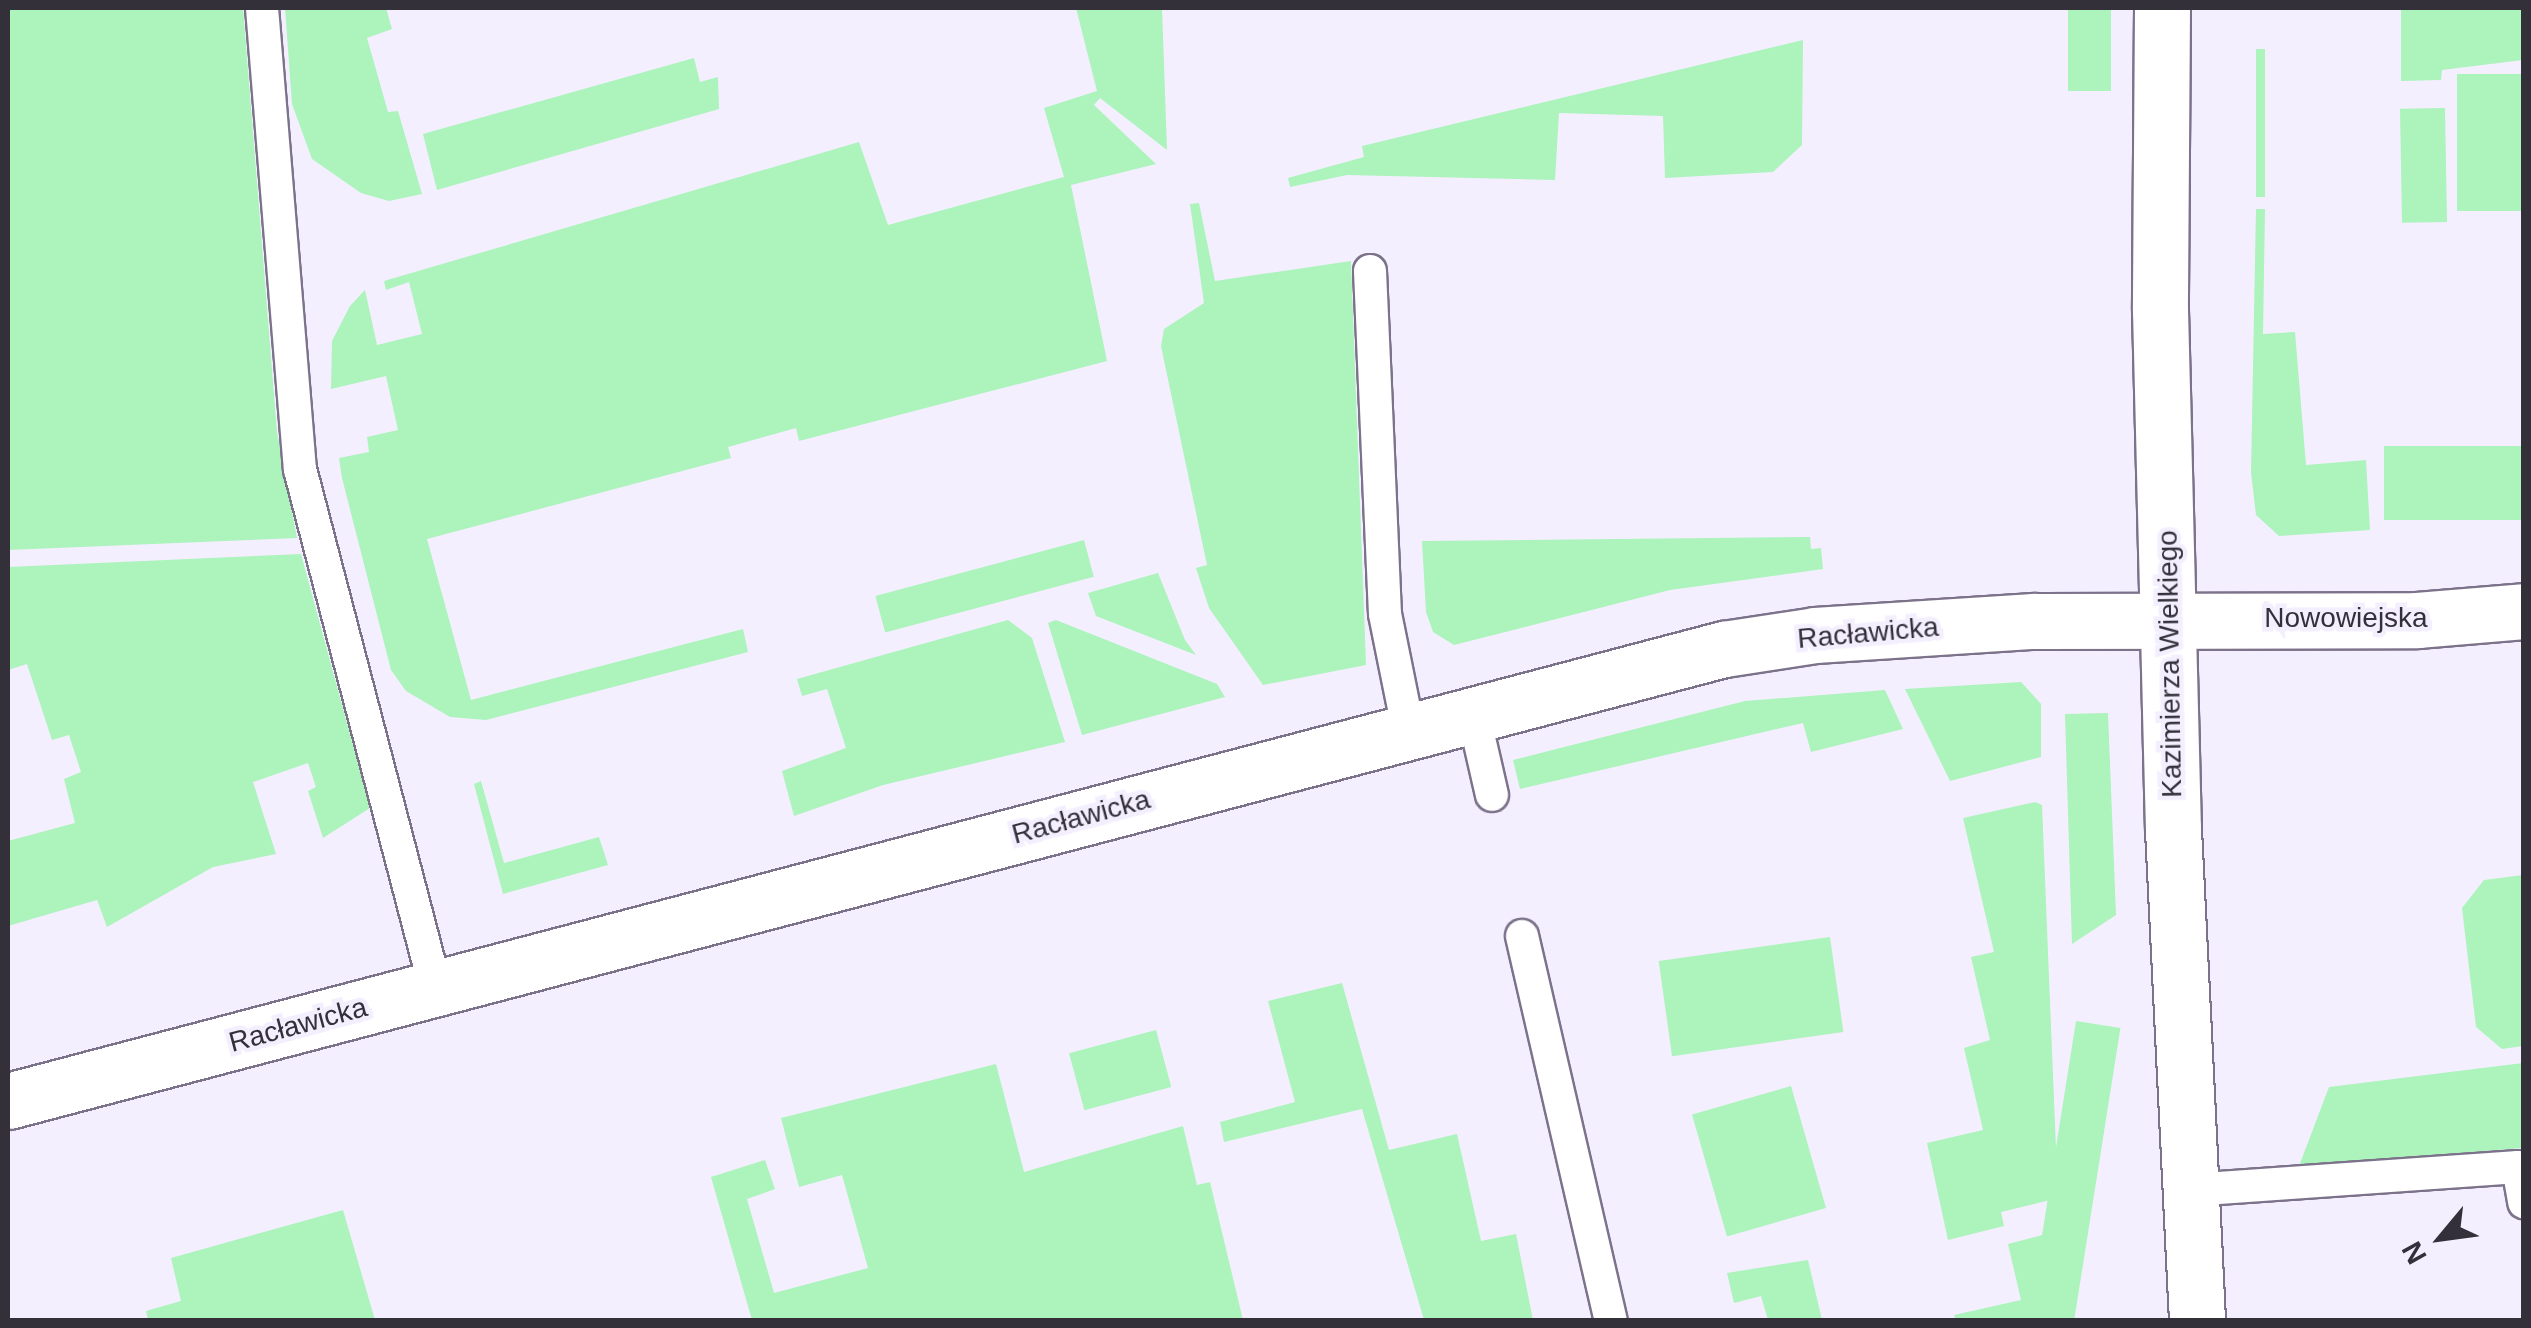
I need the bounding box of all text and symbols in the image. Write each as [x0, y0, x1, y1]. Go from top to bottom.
street label: Kazimierza Wielkiego [2151, 530, 2189, 798]
street label: Nowowiejska [2264, 601, 2428, 635]
street label: Racławicka [1796, 610, 1940, 656]
street label: Racławicka [1008, 782, 1154, 852]
street label: Racławicka [225, 990, 371, 1060]
north arrow [2391, 1188, 2491, 1288]
text: N [2396, 1236, 2433, 1269]

